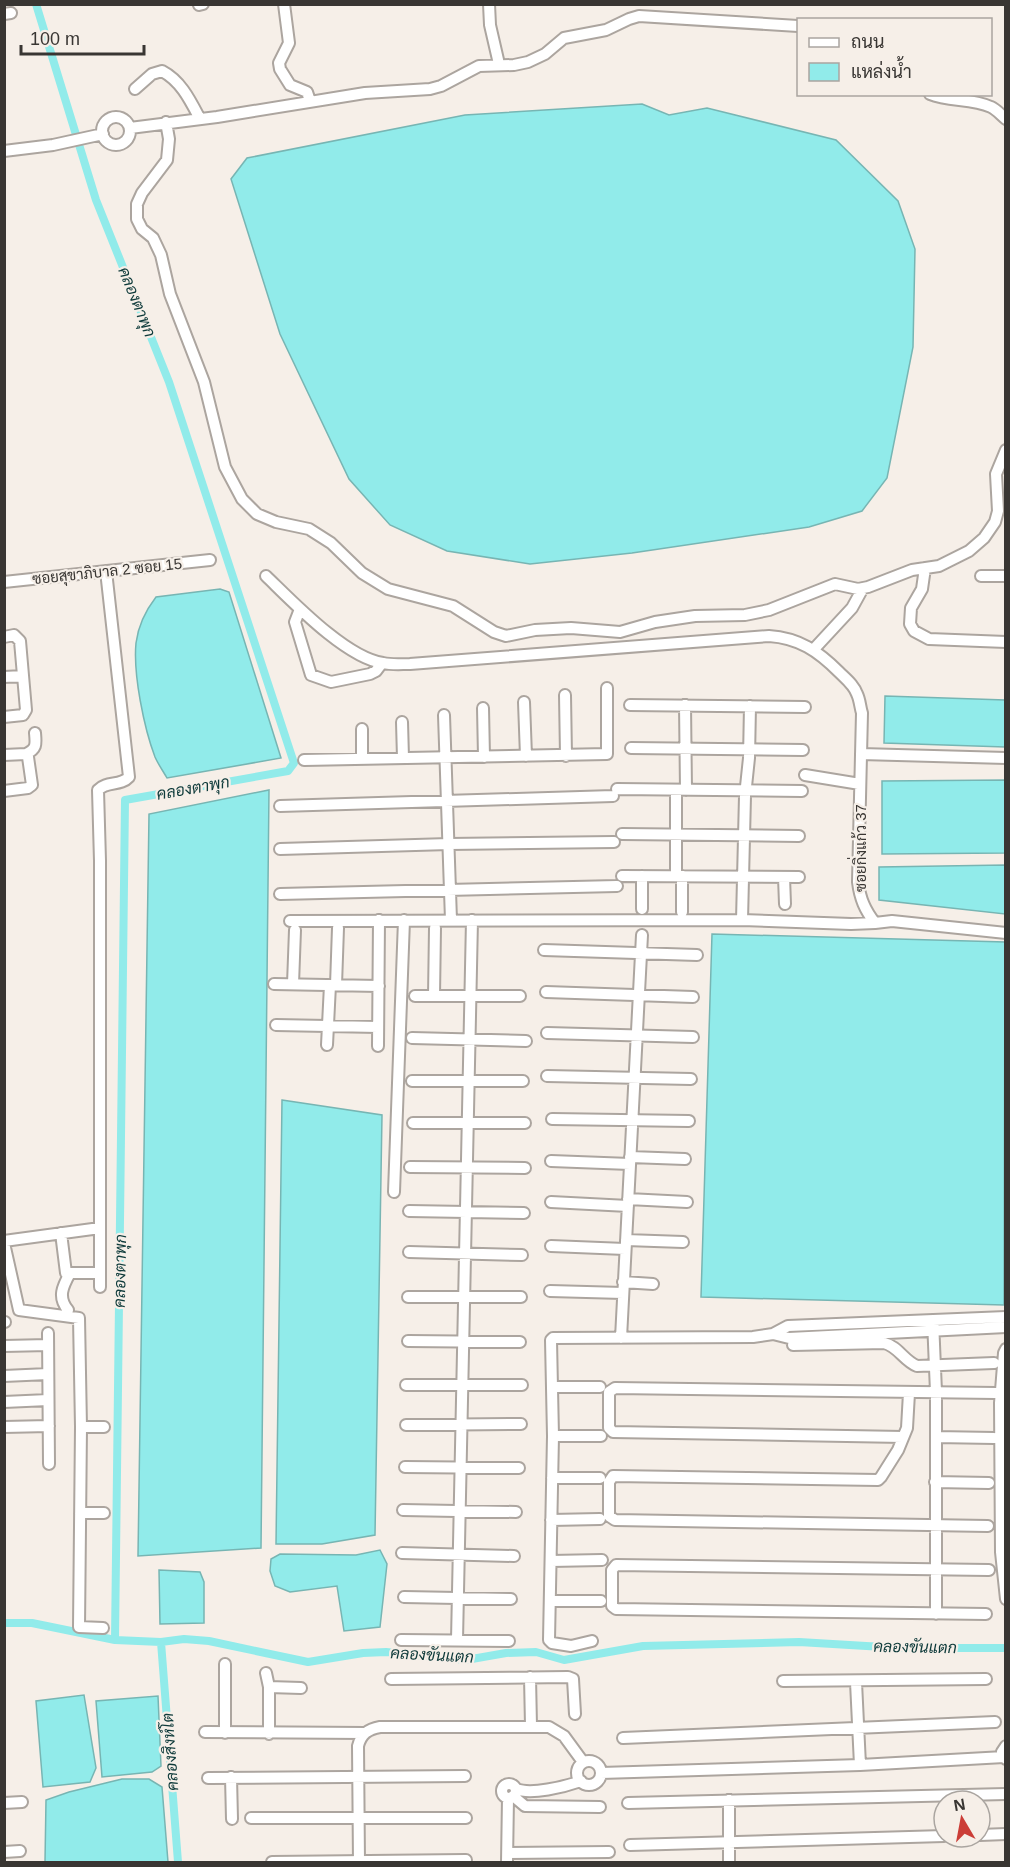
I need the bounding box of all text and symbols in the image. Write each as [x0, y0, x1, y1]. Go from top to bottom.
scale bar [21, 18, 144, 56]
legend [797, 18, 992, 96]
text: 100 m [30, 29, 80, 49]
text: ถนน [851, 32, 884, 52]
text: แหล่งน้ำ [851, 56, 912, 82]
water label: คลองตาพุก [113, 265, 159, 341]
street label: ซอยสุขาภิบาล 2 ซอย 15 [31, 555, 183, 590]
water label: คลองตาพุก [155, 773, 231, 806]
street label: ซอยกิ่งแก้ว 37 [846, 804, 869, 892]
water label: คลองตาพุก [111, 1234, 132, 1308]
water label: คลองขันแตก [873, 1636, 957, 1656]
water label: คลองขันแตก [390, 1642, 474, 1666]
water label: คลองสิงห์โต [155, 1712, 181, 1792]
north arrow [932, 1789, 992, 1849]
text: N [952, 1795, 967, 1814]

